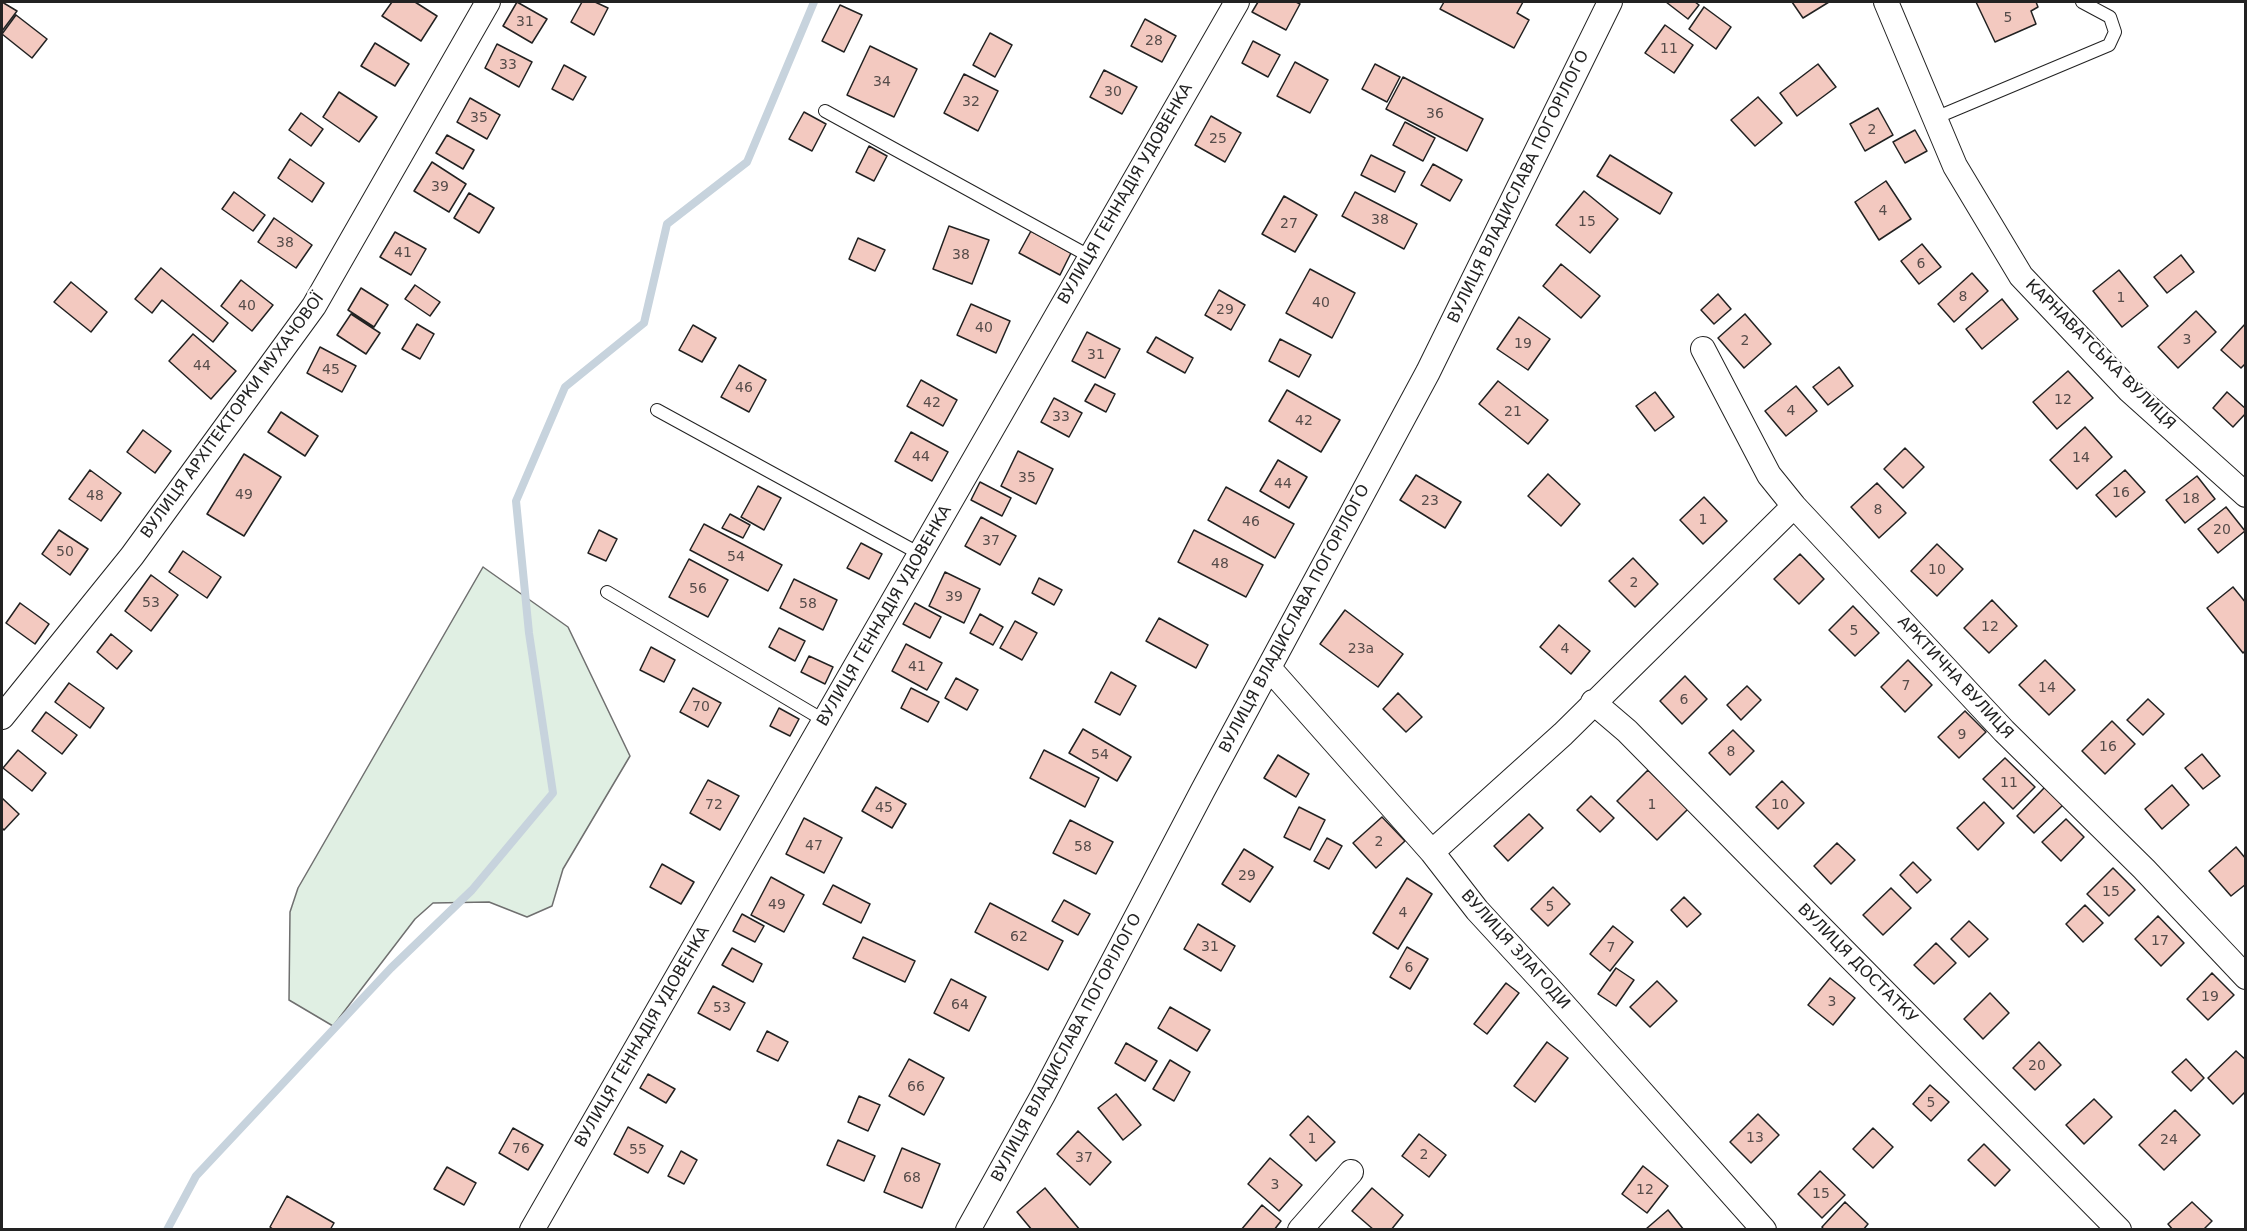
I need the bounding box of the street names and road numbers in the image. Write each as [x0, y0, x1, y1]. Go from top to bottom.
street label: ВУЛИЦЯ ВЛАДИСЛАВА ПОГОРІЛОГО [1444, 47, 1594, 327]
street label: ВУЛИЦЯ ГЕННАДІЯ УДОВЕНКА [1055, 80, 1197, 308]
street label: КАРНАВАТСЬКА ВУЛИЦЯ [2021, 276, 2179, 434]
street label: ВУЛИЦЯ АРХІТЕКТОРКИ МУХАЧОВОЇ [137, 290, 329, 542]
street label: ВУЛИЦЯ ВЛАДИСЛАВА ПОГОРІЛОГО [1216, 481, 1374, 757]
street label: ВУЛИЦЯ ГЕННАДІЯ УДОВЕНКА [814, 502, 956, 730]
street label: АРКТИЧНА ВУЛИЦЯ [1893, 613, 2017, 743]
street label: ВУЛИЦЯ ЗЛАГОДИ [1457, 887, 1573, 1013]
street label: ВУЛИЦЯ ДОСТАТКУ [1793, 900, 1921, 1028]
street label: ВУЛИЦЯ ВЛАДИСЛАВА ПОГОРІЛОГО [988, 910, 1146, 1186]
street label: ВУЛИЦЯ ГЕННАДІЯ УДОВЕНКА [572, 923, 714, 1151]

